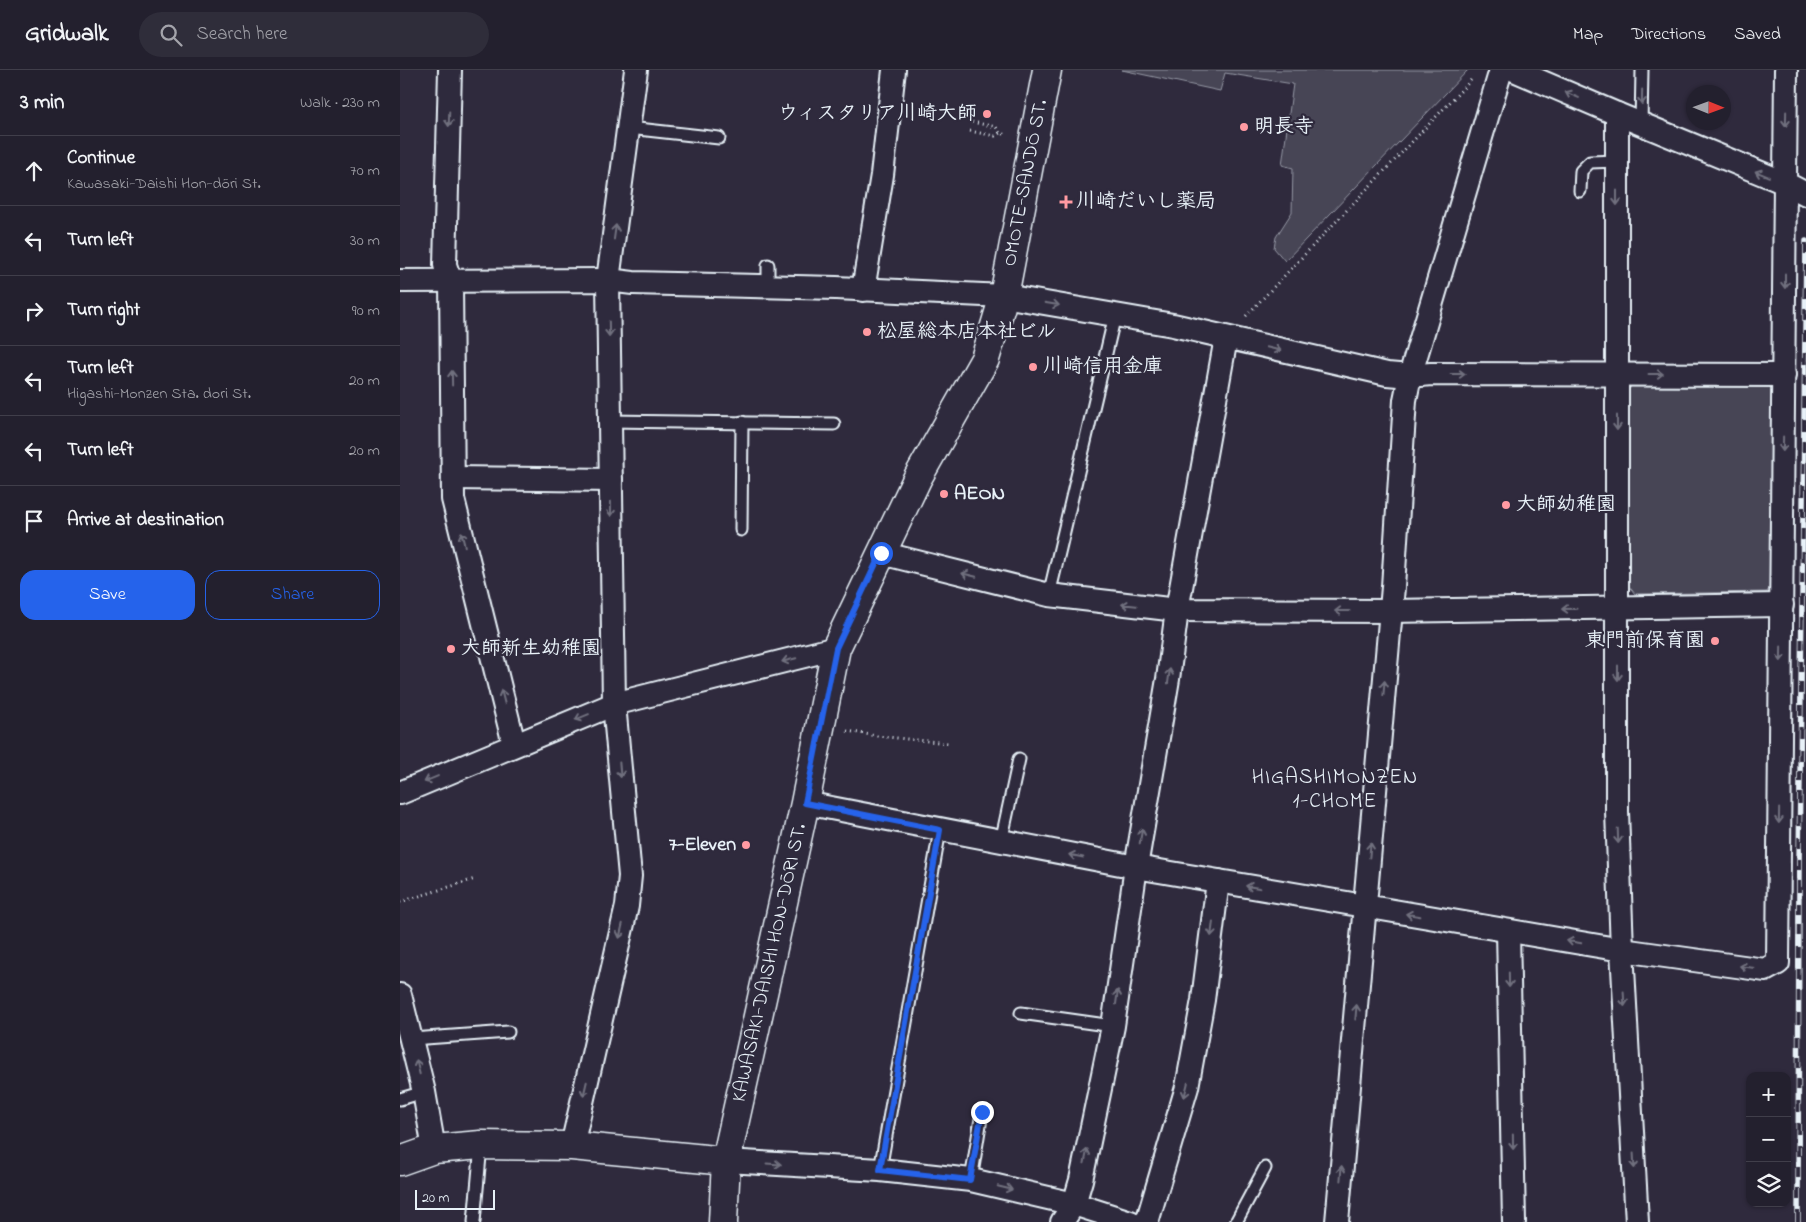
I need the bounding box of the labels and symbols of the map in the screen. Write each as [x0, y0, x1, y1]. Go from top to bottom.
north arrow [1686, 85, 1731, 130]
one-way arrow [1637, 89, 1647, 105]
one-way arrow [1565, 90, 1580, 99]
street label: OMOTE-SANDŌ ST. [995, 97, 1056, 269]
place label: ウィスタリア川崎大師 [778, 100, 977, 129]
marker: ウィスタリア川崎大師 [981, 108, 993, 120]
one-way arrow [444, 110, 454, 126]
one-way arrow [1781, 110, 1791, 126]
place label: 明長寺 [1254, 113, 1314, 142]
marker: 明長寺 [1238, 121, 1250, 133]
one-way arrow [1754, 168, 1769, 177]
place label: 川崎だいし薬局 [1076, 188, 1216, 217]
one-way arrow [1612, 190, 1622, 206]
marker: 川崎だいし薬局 [1060, 196, 1072, 208]
one-way arrow [610, 224, 620, 240]
one-way arrow [1780, 273, 1789, 289]
one-way arrow [1044, 300, 1060, 310]
place label: 松屋総本店本社ビル [877, 318, 1057, 347]
one-way arrow [604, 321, 613, 337]
marker: 松屋総本店本社ビル [861, 326, 873, 338]
one-way arrow [1265, 344, 1281, 354]
place label: 川崎信用金庫 [1043, 353, 1163, 382]
marker: 川崎信用金庫 [1027, 361, 1039, 373]
one-way arrow [1450, 369, 1466, 379]
one-way arrow [1647, 369, 1663, 379]
one-way arrow [447, 370, 457, 386]
one-way arrow [1612, 414, 1622, 431]
one-way arrow [1778, 435, 1788, 451]
place label: AEON [954, 480, 1005, 509]
marker: AEON [938, 488, 950, 500]
place label: 大師幼稚園 [1516, 491, 1616, 520]
marker: 大師幼稚園 [1500, 499, 1512, 511]
one-way arrow [606, 500, 616, 517]
one-way arrow [458, 531, 468, 547]
route start [870, 542, 893, 565]
one-way arrow [962, 570, 978, 579]
one-way arrow [1121, 600, 1137, 610]
one-way arrow [1561, 604, 1578, 614]
one-way arrow [1334, 606, 1350, 616]
place label: 東門前保育園 [1585, 627, 1705, 656]
place label: 大師新生幼稚園 [461, 635, 601, 664]
marker: 東門前保育園 [1709, 635, 1721, 647]
marker: 大師新生幼稚園 [445, 643, 457, 655]
one-way arrow [1776, 645, 1786, 661]
one-way arrow [781, 656, 797, 665]
one-way arrow [1613, 664, 1623, 681]
one-way arrow [1164, 668, 1174, 684]
one-way arrow [1379, 680, 1388, 696]
one-way arrow [497, 689, 507, 705]
one-way arrow [574, 713, 590, 722]
one-way arrow [615, 762, 625, 778]
district label: HIGASHIMONZEN 1-CHOME [1252, 763, 1418, 817]
one-way arrow [424, 776, 439, 785]
one-way arrow [1775, 808, 1784, 824]
street label: KAWASAKI-DAISHI HON-DŌRI ST. [725, 821, 815, 1105]
one-way arrow [1613, 827, 1623, 843]
one-way arrow [1137, 828, 1147, 844]
place label: 7-Eleven [669, 831, 736, 860]
marker: 7-Eleven [740, 839, 752, 851]
one-way arrow [1365, 842, 1375, 858]
one-way arrow [1068, 850, 1084, 860]
one-way arrow [1246, 882, 1262, 892]
one-way arrow [1406, 909, 1422, 919]
one-way arrow [1207, 921, 1217, 937]
one-way arrow [616, 923, 625, 939]
one-way arrow [1566, 937, 1582, 947]
one-way arrow [1739, 962, 1755, 972]
one-way arrow [1504, 971, 1514, 987]
one-way arrow [1113, 989, 1123, 1005]
one-way arrow [1620, 991, 1629, 1007]
one-way arrow [1351, 1004, 1361, 1020]
one-way arrow [413, 1059, 422, 1075]
one-way arrow [580, 1081, 589, 1097]
one-way arrow [1181, 1081, 1190, 1097]
route end [971, 1101, 994, 1124]
one-way arrow [1508, 1134, 1518, 1150]
one-way arrow [1082, 1149, 1091, 1165]
one-way arrow [1629, 1153, 1638, 1169]
one-way arrow [766, 1159, 782, 1168]
one-way arrow [1337, 1166, 1346, 1182]
one-way arrow [997, 1184, 1013, 1193]
scale bar [415, 1187, 495, 1210]

